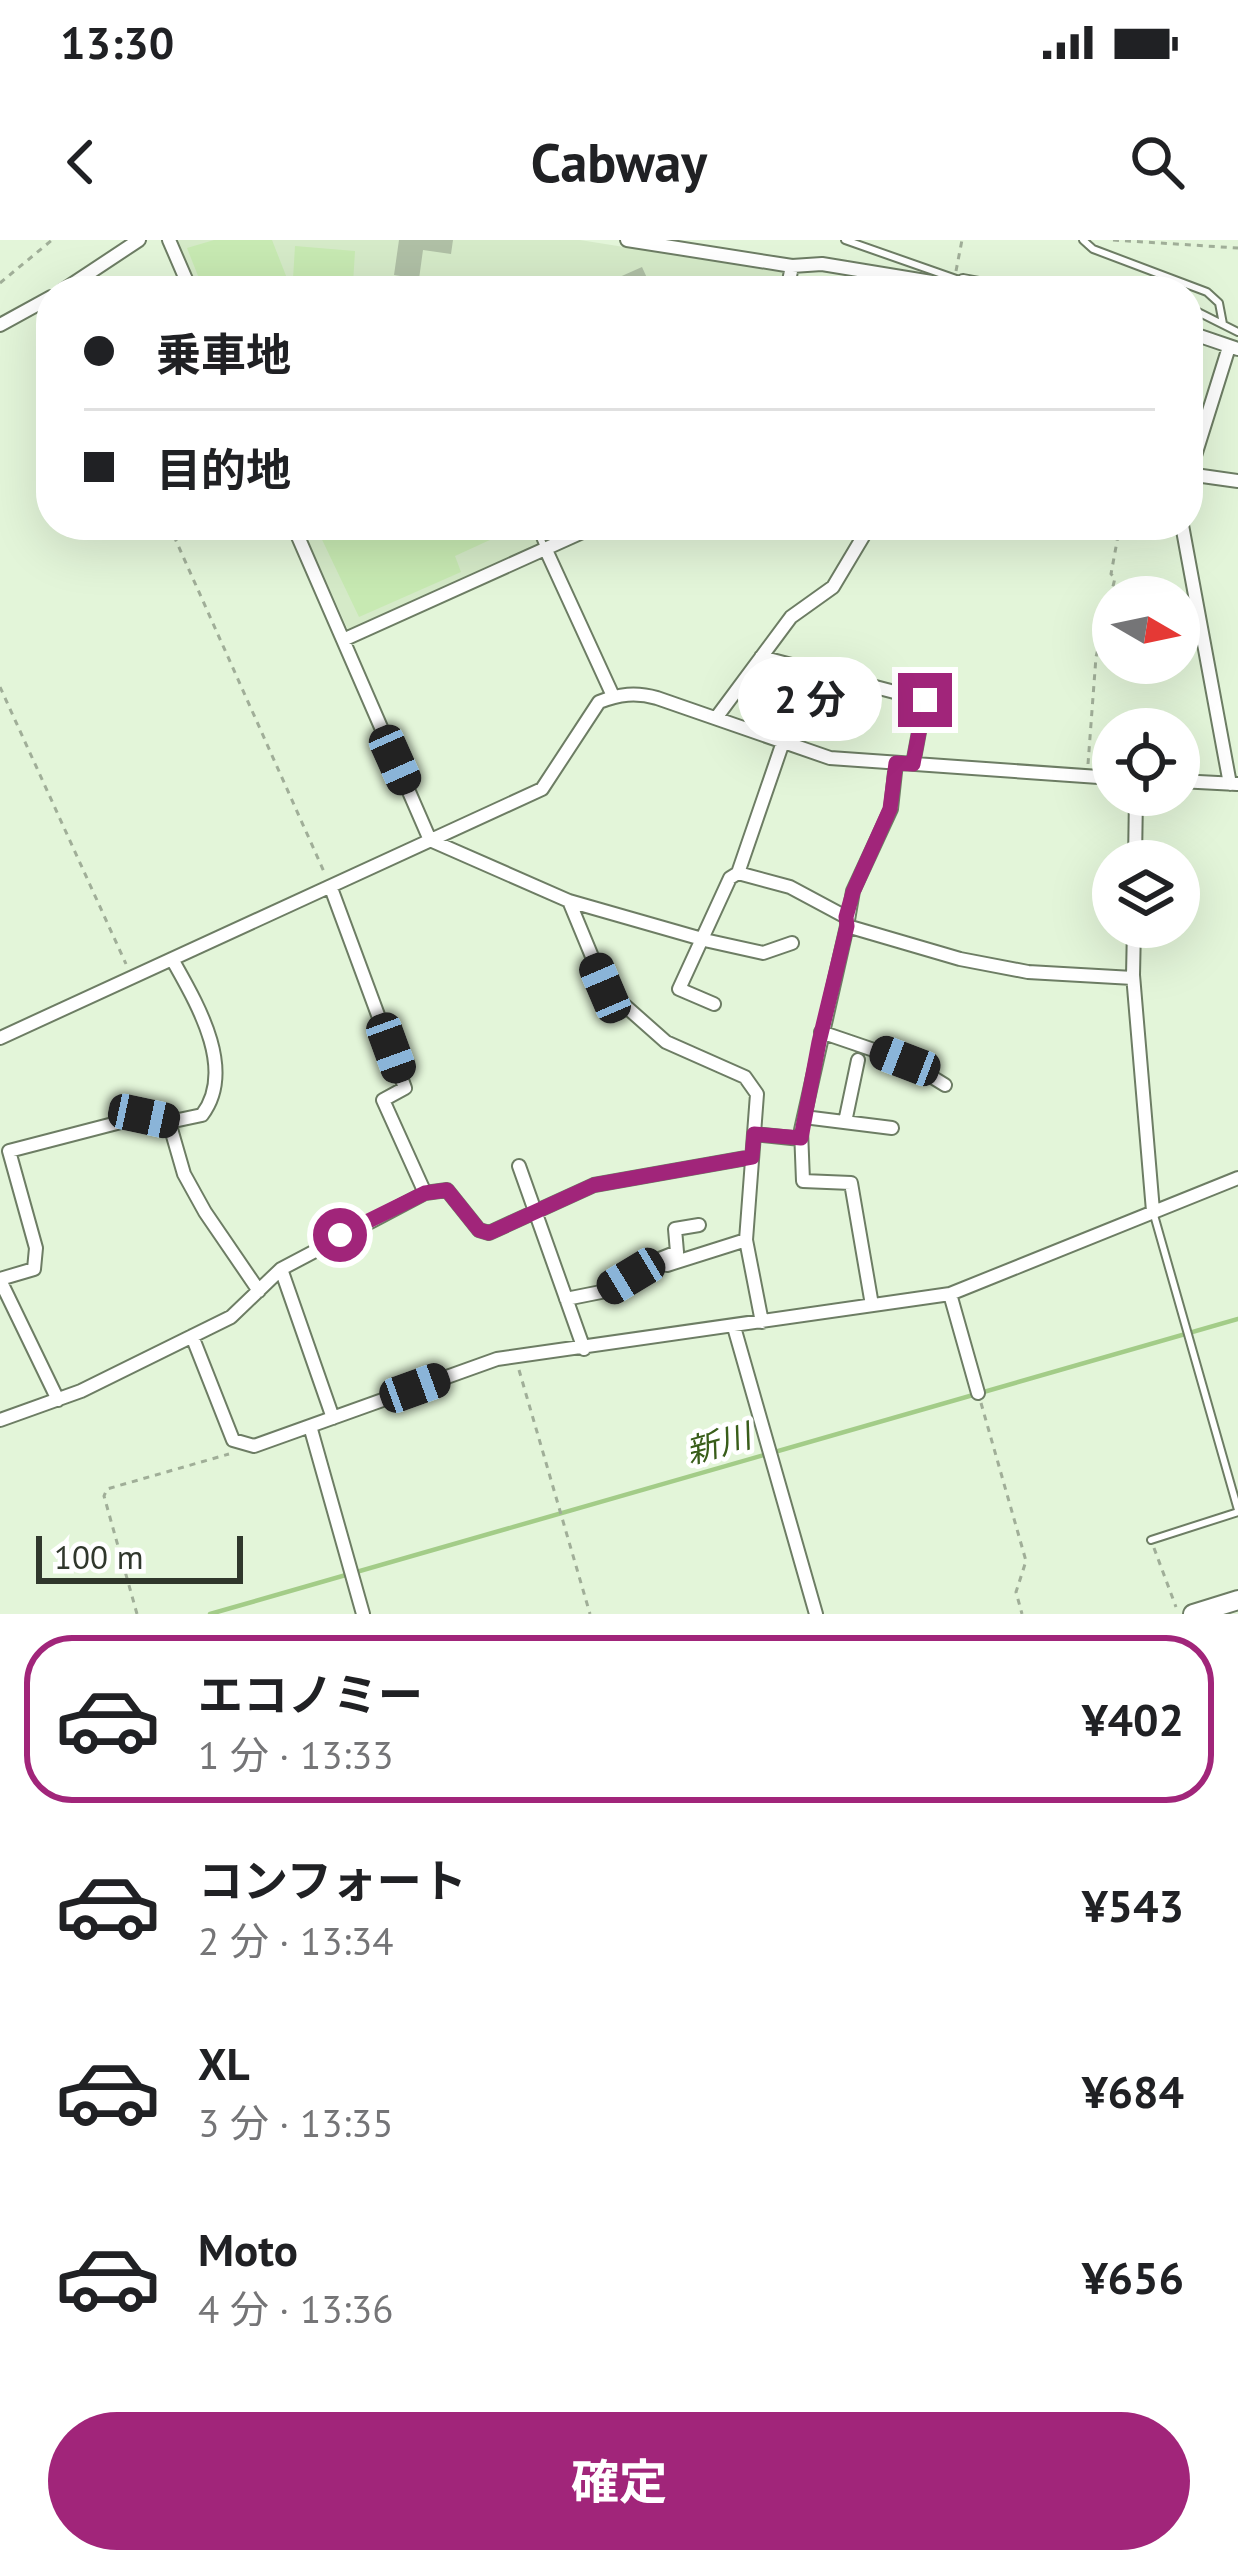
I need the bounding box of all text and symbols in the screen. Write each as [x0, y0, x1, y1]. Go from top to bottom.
text: 13:30 [60, 13, 174, 71]
text: Cabway [531, 127, 707, 197]
icon: back [48, 129, 114, 195]
icon: search [1124, 129, 1190, 195]
text: 乗車地 [156, 325, 291, 383]
text: 目的地 [156, 440, 291, 498]
north arrow [1092, 576, 1200, 684]
map controls [1092, 576, 1200, 948]
callout: 2 分 [739, 658, 883, 742]
text: 2 分 [775, 673, 845, 724]
route end [898, 673, 952, 727]
button: locate [1092, 708, 1200, 816]
car [364, 720, 426, 800]
button: layers [1092, 840, 1200, 948]
car [574, 948, 636, 1028]
car [362, 1008, 420, 1088]
car [865, 1031, 945, 1091]
car [105, 1091, 183, 1141]
route start [313, 1208, 367, 1262]
car [591, 1242, 671, 1310]
car [375, 1359, 455, 1417]
water label: 新川 [680, 1412, 759, 1473]
scale bar [36, 1530, 243, 1583]
text: 100 m [54, 1535, 144, 1578]
icon: car [54, 1665, 162, 1773]
text: エコノミー [198, 1665, 423, 1723]
text: ¥402 [1082, 1690, 1184, 1748]
text: 1 分 · 13:33 [198, 1729, 393, 1780]
icon: car [54, 1851, 162, 1959]
text: コンフォート [198, 1851, 467, 1909]
text: ¥543 [1082, 1876, 1184, 1934]
text: 2 分 · 13:34 [198, 1915, 393, 1966]
text: XL [198, 2034, 250, 2092]
icon: car [54, 2037, 162, 2145]
text: ¥684 [1082, 2062, 1184, 2120]
text: 3 分 · 13:35 [198, 2097, 393, 2148]
text: Moto [198, 2220, 298, 2278]
icon: car [54, 2223, 162, 2331]
text: ¥656 [1082, 2248, 1184, 2306]
text: 4 分 · 13:36 [198, 2283, 393, 2334]
button: 確定 [48, 2412, 1190, 2550]

